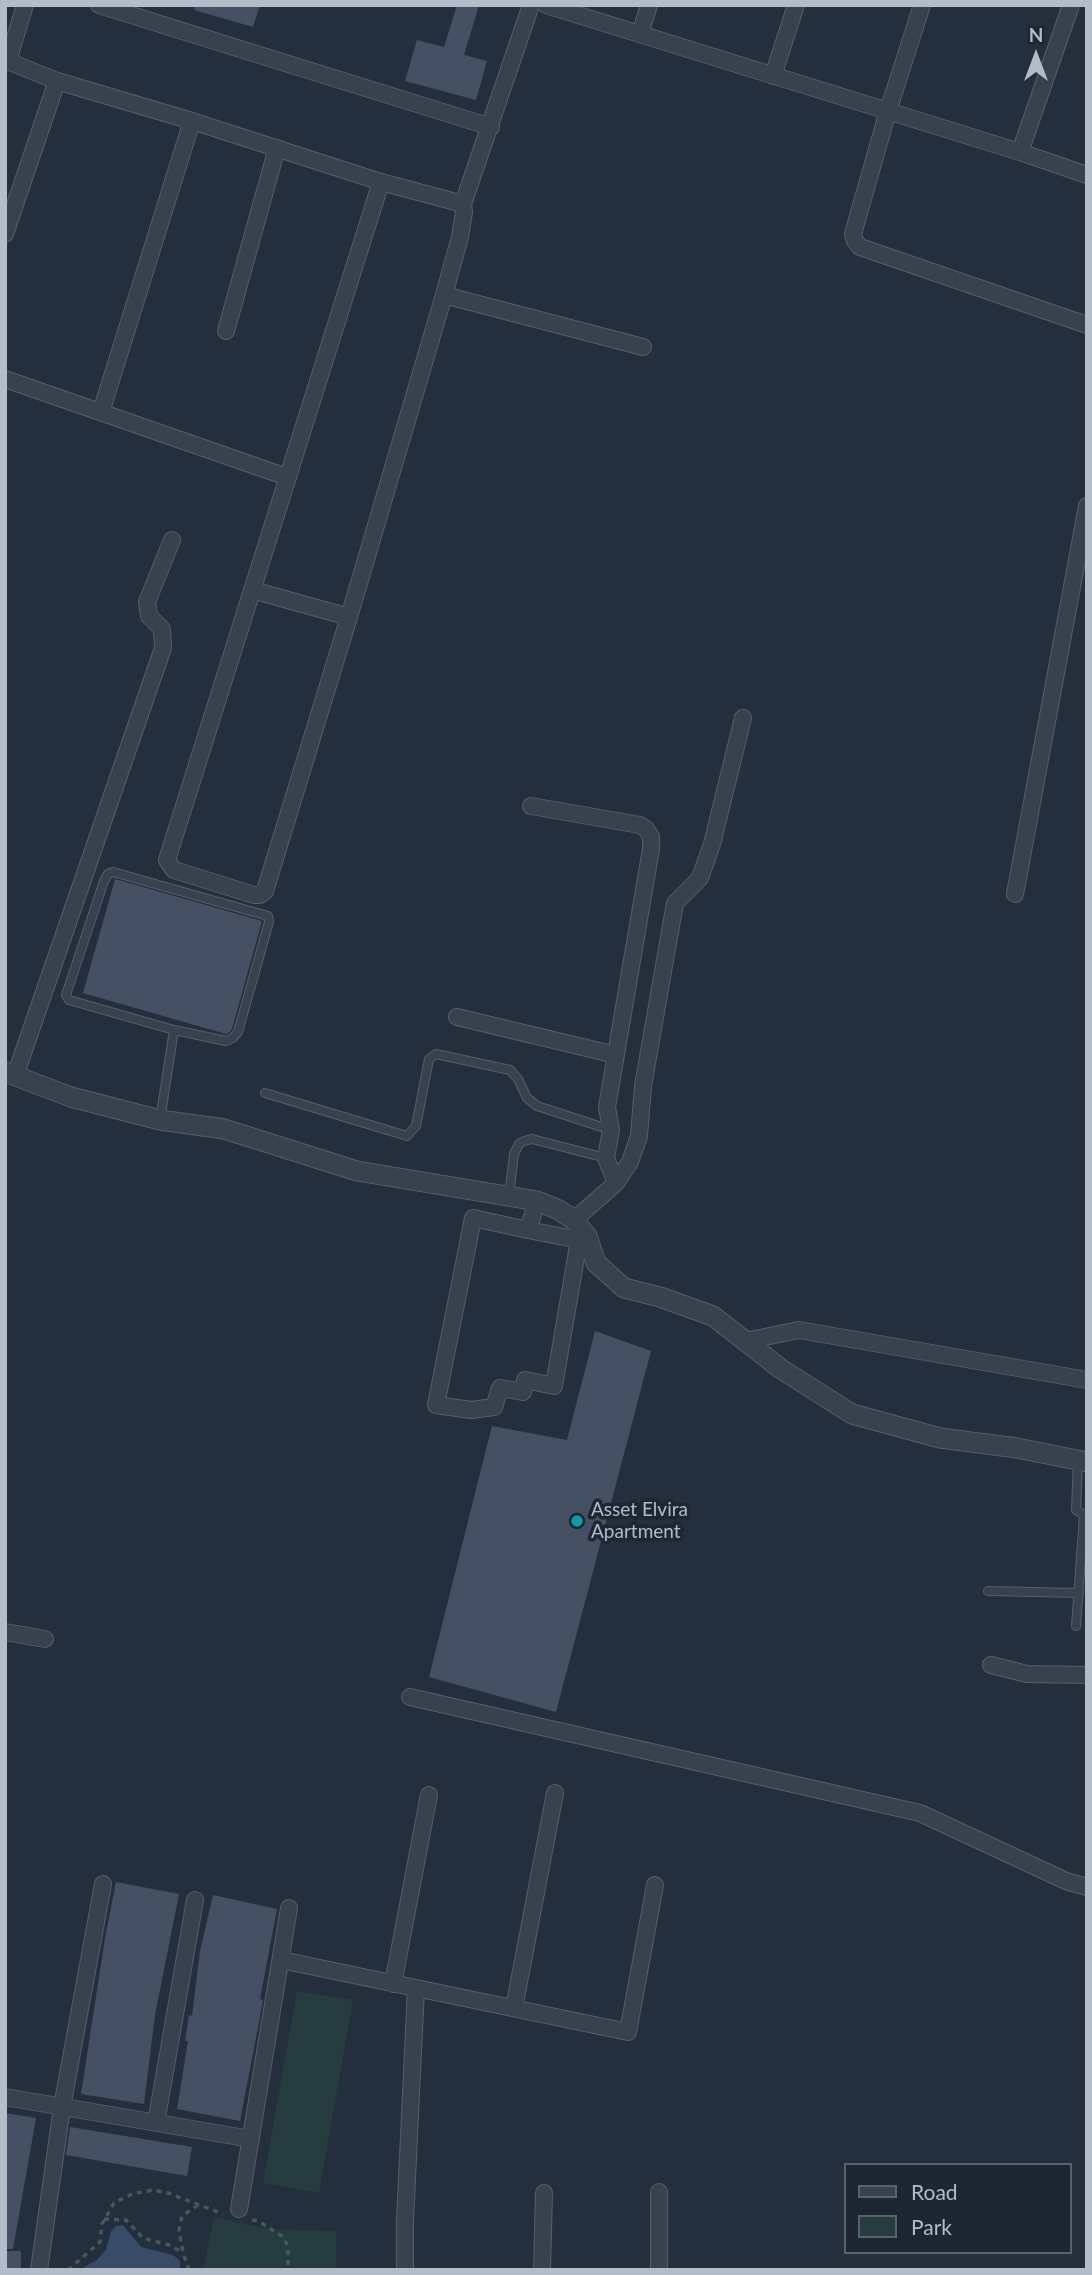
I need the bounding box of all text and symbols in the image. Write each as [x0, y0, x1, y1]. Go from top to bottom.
north arrow [1001, 21, 1071, 91]
text: N [1029, 23, 1043, 46]
place label: Asset Elvira Apartment [591, 1499, 688, 1543]
marker: Asset Elvira Apartment [569, 1513, 585, 1529]
legend [844, 2163, 1071, 2254]
text: Road [911, 2179, 958, 2204]
text: Park [911, 2214, 952, 2239]

